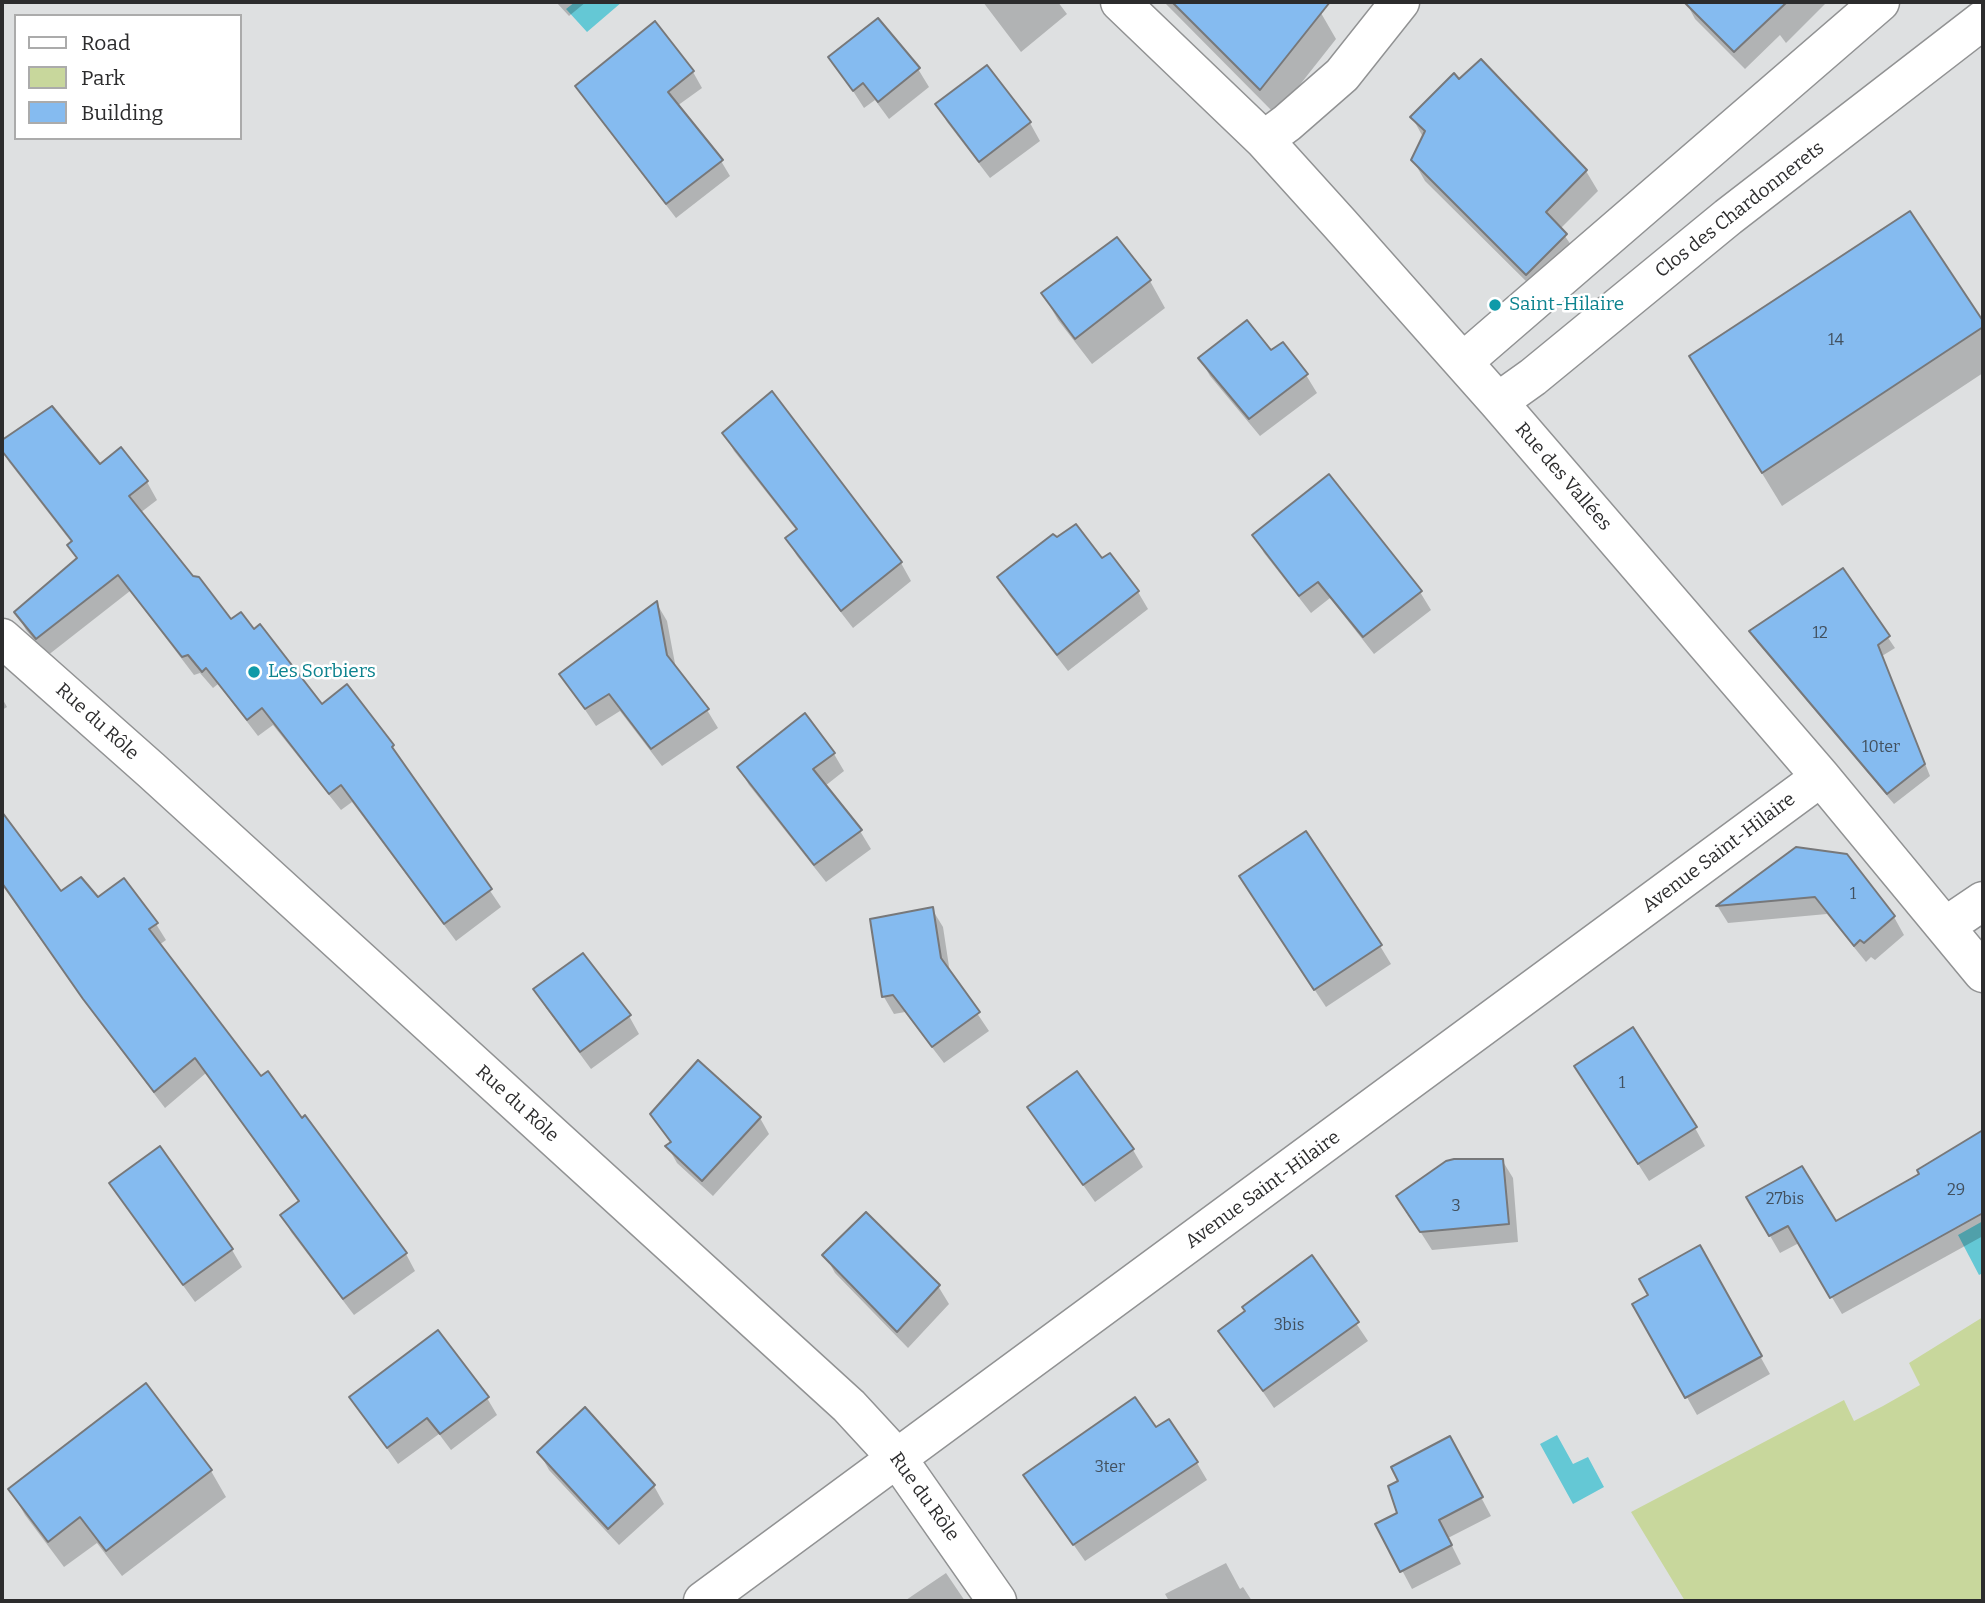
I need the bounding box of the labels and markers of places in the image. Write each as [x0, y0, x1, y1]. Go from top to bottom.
place label: Saint-Hilaire [1509, 294, 1624, 316]
marker: Saint-Hilaire [1487, 297, 1503, 313]
place label: Les Sorbiers [268, 661, 376, 683]
marker: Les Sorbiers [246, 664, 262, 680]

